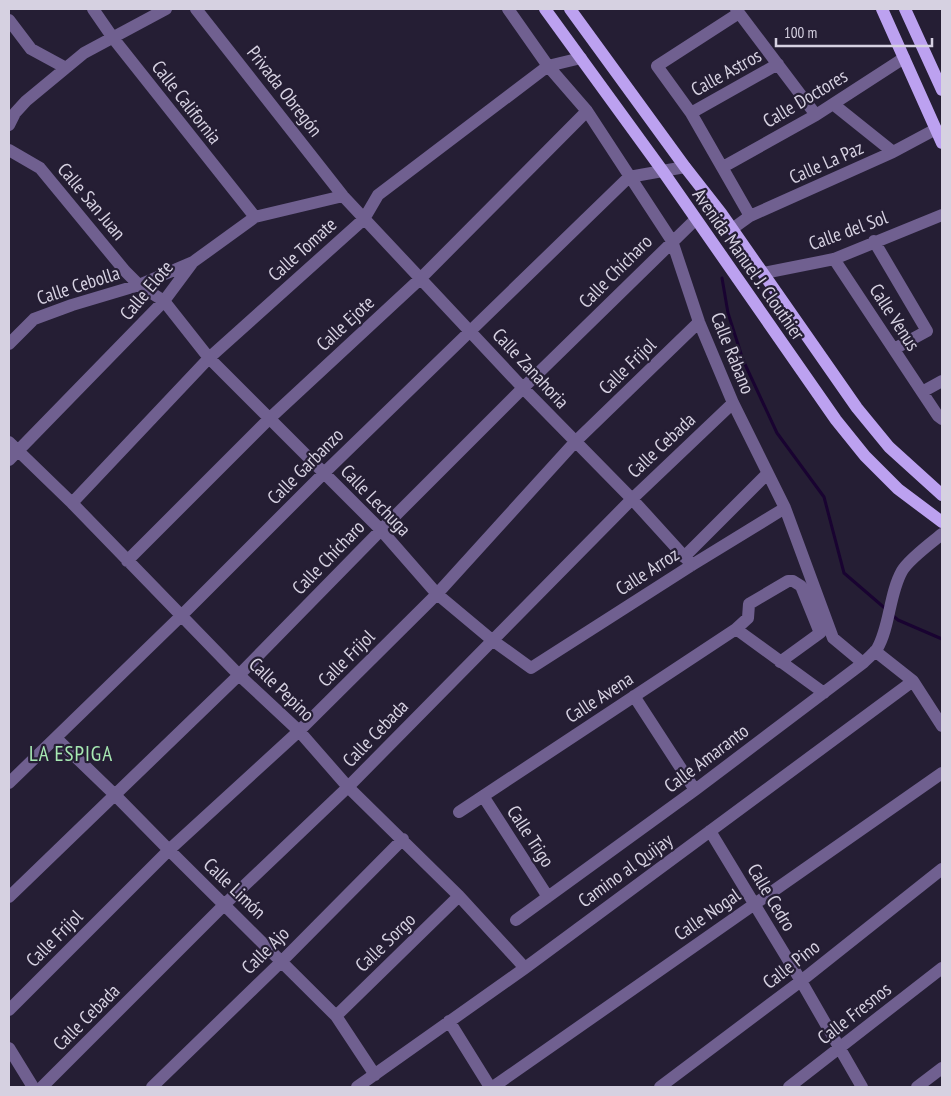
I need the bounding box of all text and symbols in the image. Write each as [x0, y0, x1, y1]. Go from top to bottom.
scale bar [776, 15, 932, 47]
text: 100 m [784, 23, 817, 42]
street label: Privada Obregón [242, 41, 328, 141]
street label: Calle Astros [687, 43, 765, 101]
street label: Calle California [147, 55, 227, 149]
street label: Calle Doctores [758, 63, 852, 133]
street label: Calle La Paz [785, 135, 867, 189]
street label: Calle San Juan [53, 157, 131, 245]
street label: Avenida Manuel J. Clouthier [688, 184, 811, 345]
street label: Calle del Sol [805, 204, 891, 255]
street label: Calle Tomate [263, 212, 341, 286]
street label: Calle Chícharo [573, 229, 657, 313]
street label: Calle Elote [114, 255, 178, 325]
street label: Calle Cebolla [34, 260, 122, 310]
street label: Calle Venus [864, 279, 926, 355]
street label: Calle Ejote [311, 290, 379, 356]
street label: Calle Rábano [706, 309, 760, 397]
street label: Calle Zanahoria [488, 323, 574, 413]
street label: Calle Frijol [593, 332, 661, 399]
street label: Calle Cebada [622, 407, 700, 483]
street label: Calle Garbanzo [262, 423, 348, 509]
street label: Calle Lechuga [336, 459, 416, 541]
street label: Calle Chícharo [287, 515, 369, 599]
street label: Calle Arroz [611, 542, 683, 600]
street label: Calle Frijol [313, 624, 380, 691]
street label: Calle Pepino [244, 652, 320, 726]
street label: Calle Avena [561, 666, 637, 728]
street label: Calle Cebada [337, 694, 413, 772]
street label: Calle Amaranto [659, 718, 753, 798]
district label: LA ESPIGA [29, 740, 113, 767]
street label: Calle Trigo [502, 801, 560, 871]
street label: Camino al Quijay [573, 827, 678, 912]
street label: Calle Limón [199, 852, 271, 924]
street label: Calle Cedro [743, 859, 801, 935]
street label: Calle Nogal [669, 882, 745, 945]
street label: Calle Frijol [21, 904, 88, 971]
street label: Calle Sorgo [350, 907, 420, 977]
street label: Calle Ajo [236, 921, 294, 979]
street label: Calle Pino [758, 934, 824, 994]
street label: Calle Fresnos [812, 977, 896, 1049]
street label: Calle Cebada [48, 979, 124, 1055]

